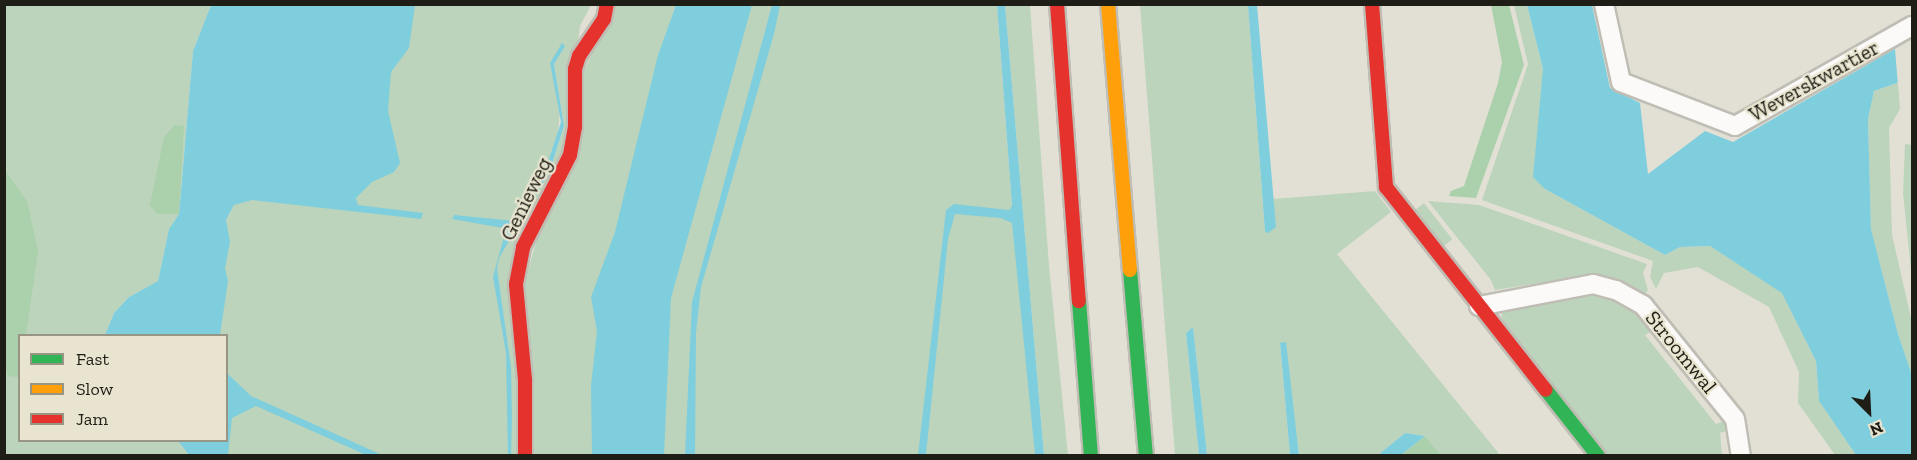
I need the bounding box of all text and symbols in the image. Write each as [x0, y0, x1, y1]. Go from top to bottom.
street label: Weverskwartier [1745, 35, 1883, 127]
street label: Genieweg [495, 153, 557, 245]
street label: Stroomwal [1640, 306, 1722, 398]
legend [18, 334, 228, 442]
text: Fast [76, 348, 109, 370]
text: Slow [76, 378, 113, 400]
north arrow [1839, 382, 1899, 442]
text: Jam [76, 408, 108, 430]
text: N [1867, 418, 1886, 440]

